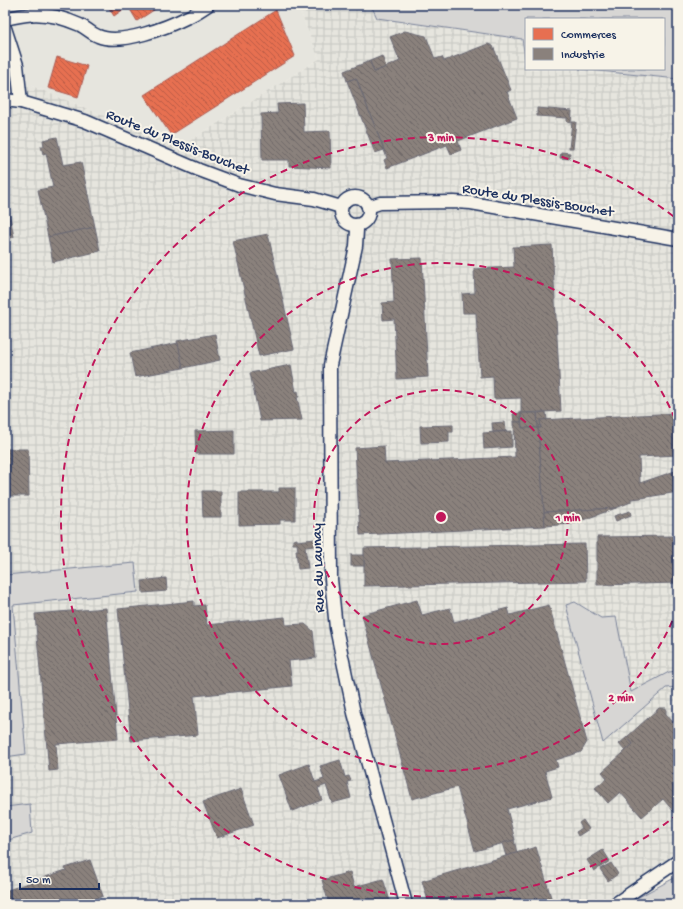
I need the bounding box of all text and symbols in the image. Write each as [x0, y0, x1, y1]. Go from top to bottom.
legend [525, 18, 665, 70]
text: Commerces [561, 29, 616, 43]
text: Industrie [561, 49, 605, 63]
street label: Route du Plessis-Bouchet [103, 106, 253, 181]
text: 3 min [427, 132, 454, 146]
street label: Route du Plessis-Bouchet [461, 180, 616, 222]
centre of rings [434, 510, 448, 524]
text: 1 min [555, 512, 581, 526]
street label: Rue du Launay [308, 522, 330, 613]
text: 2 min [608, 692, 634, 706]
scale bar [20, 865, 99, 891]
text: 50 m [26, 874, 51, 888]

